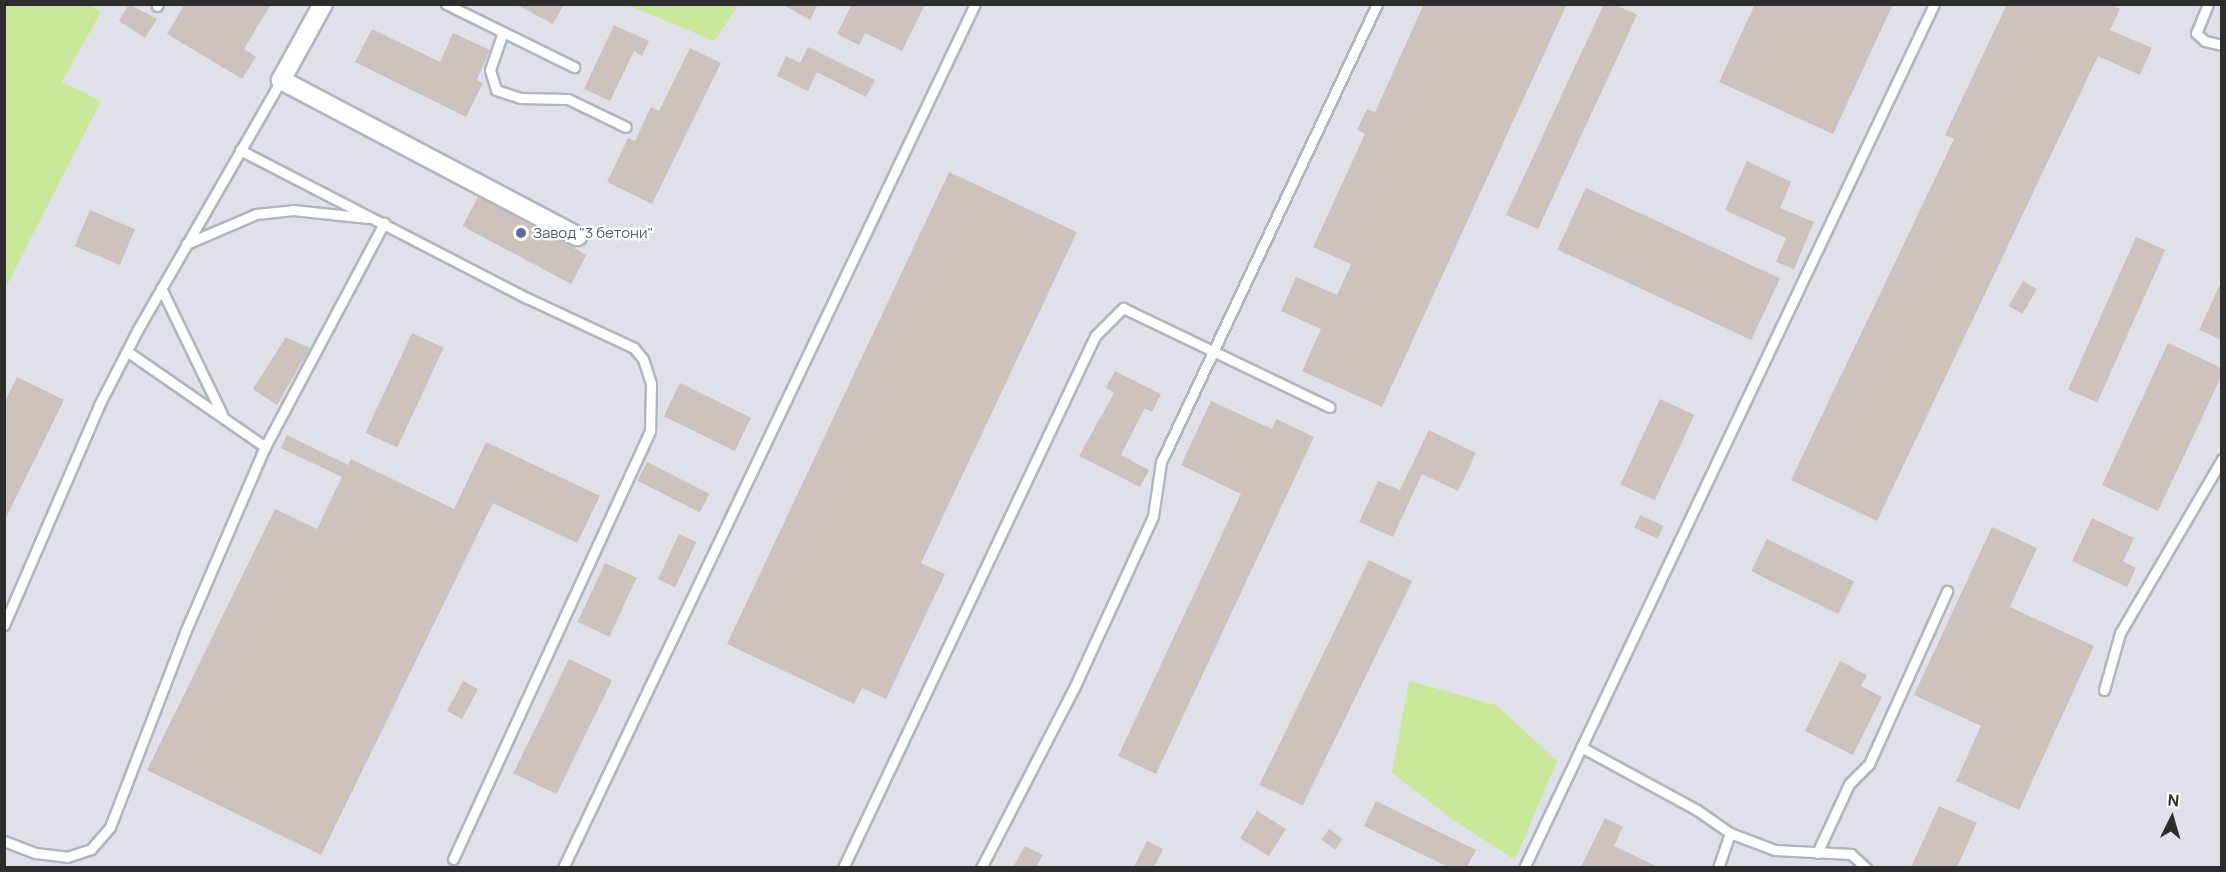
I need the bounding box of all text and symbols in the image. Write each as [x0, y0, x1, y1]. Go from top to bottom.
place label: Завод "3 бетони" [533, 224, 653, 242]
marker: Завод "3 бетони" [514, 226, 528, 240]
north arrow [2142, 788, 2202, 848]
text: N [2167, 789, 2180, 812]

